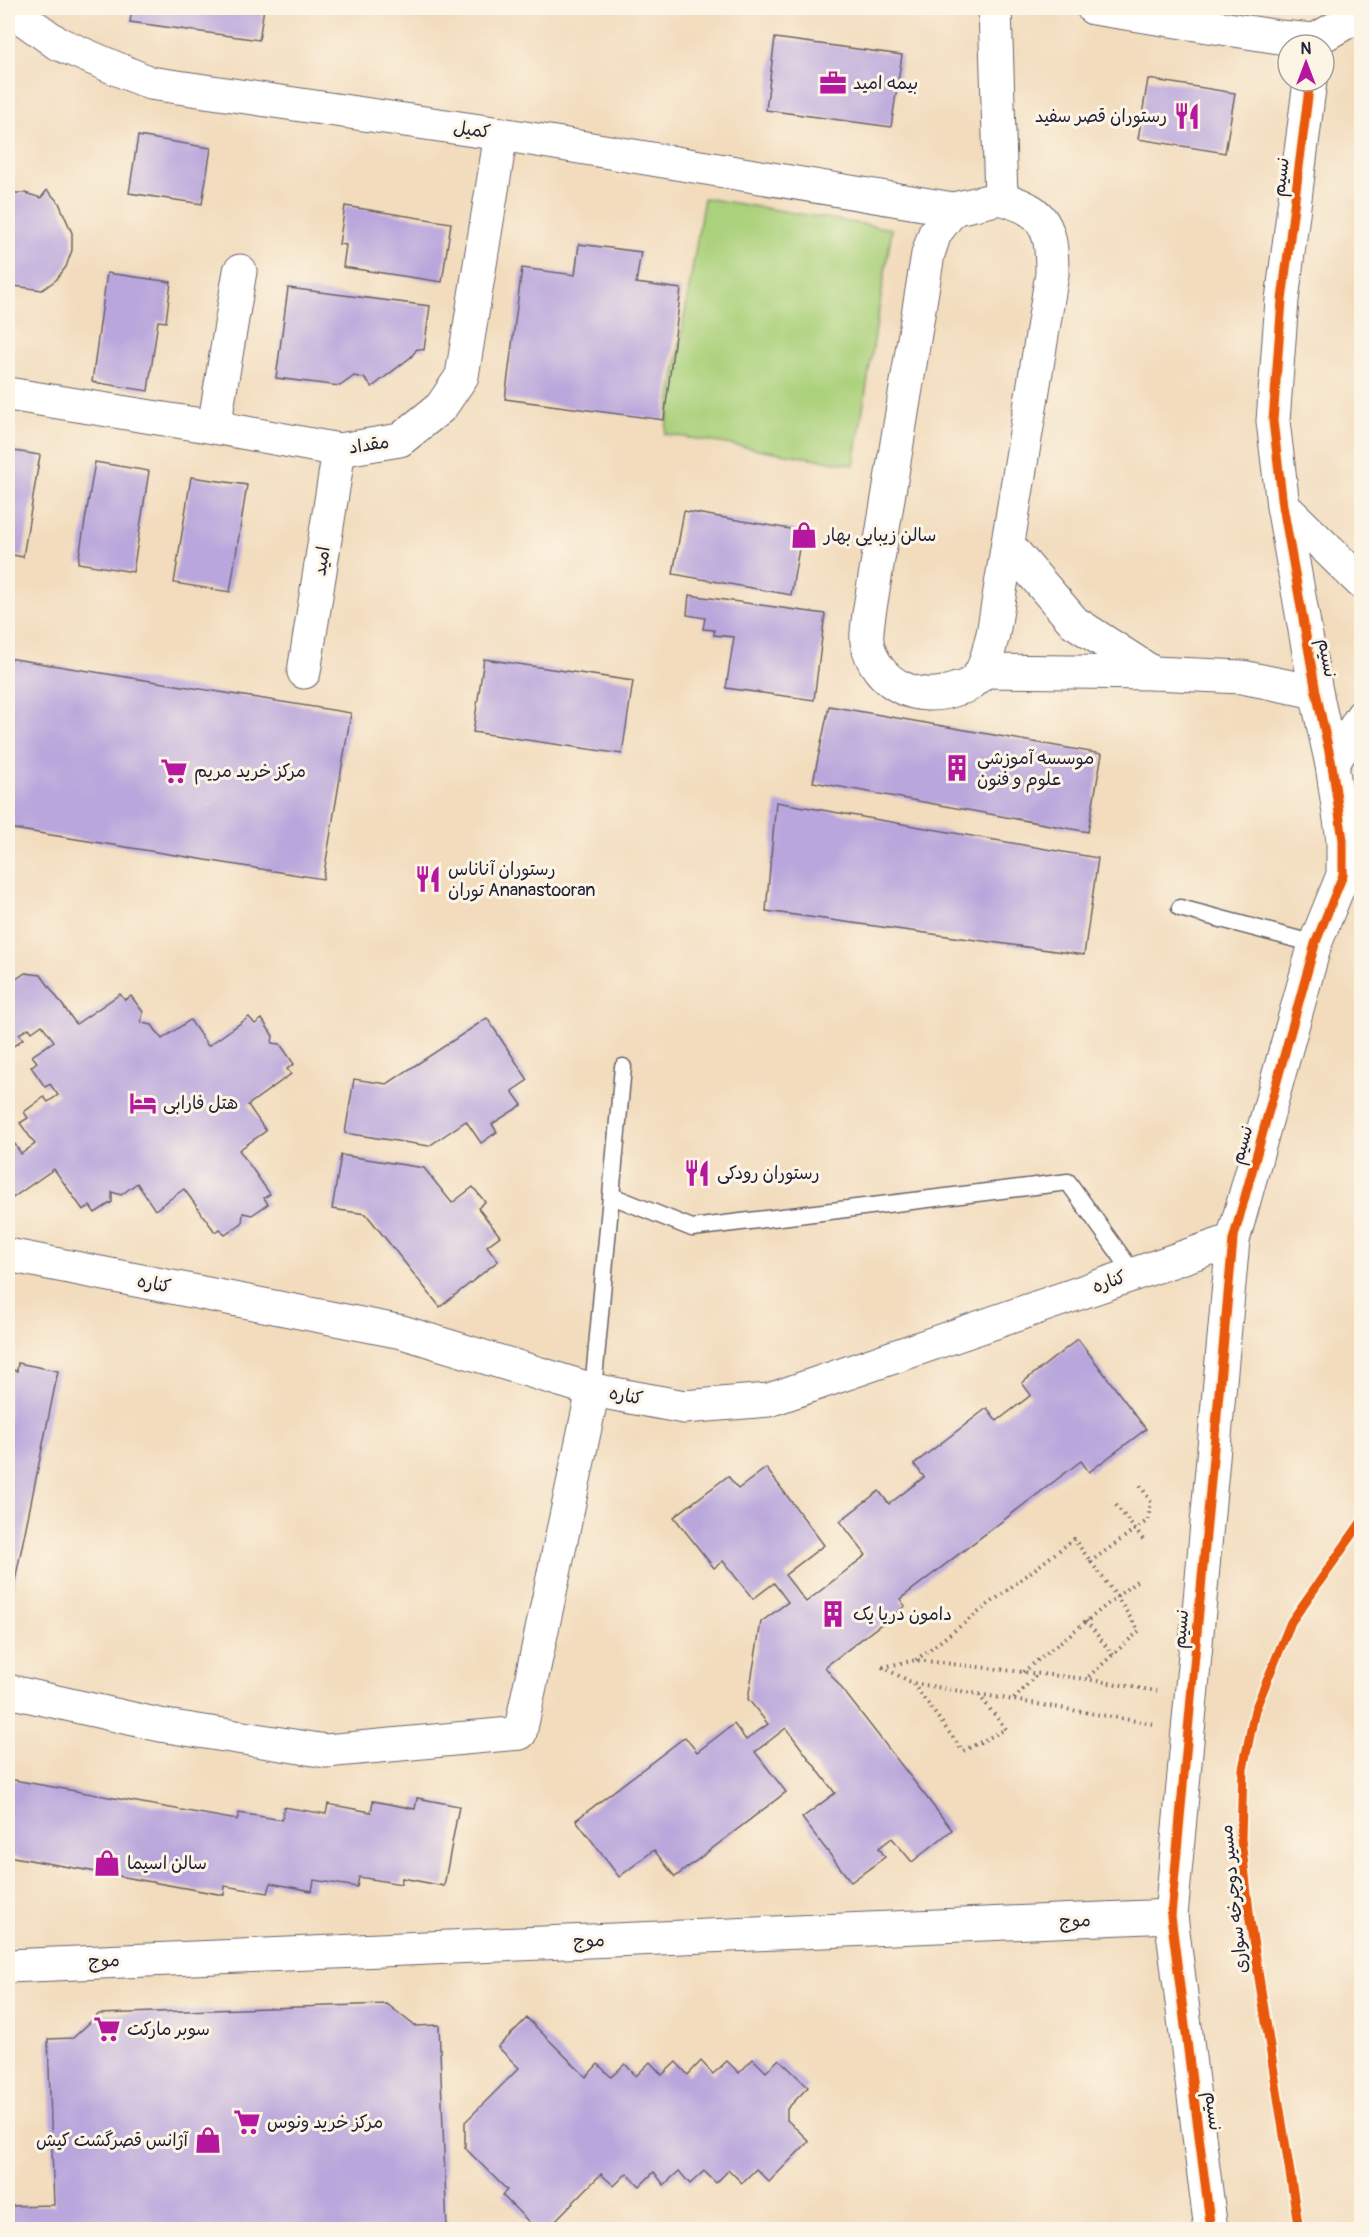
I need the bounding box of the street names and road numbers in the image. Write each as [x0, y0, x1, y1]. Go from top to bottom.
street label: کمیل [452, 116, 492, 144]
street label: نسیم [1267, 156, 1297, 198]
street label: مقداد [347, 430, 391, 460]
street label: امید [308, 545, 336, 577]
street label: نسیم [1310, 637, 1342, 680]
street label: نسیم [1226, 1123, 1260, 1168]
street label: کناره [1089, 1265, 1129, 1298]
street label: کناره [135, 1269, 173, 1299]
street label: کناره [607, 1381, 645, 1411]
street label: نسیم [1168, 1608, 1196, 1650]
street label: مسیر دوچرخه سواری [1215, 1823, 1253, 1975]
street label: موج [1059, 1909, 1091, 1933]
street label: موج [573, 1929, 605, 1953]
street label: موج [88, 1949, 120, 1973]
street label: نسیم [1197, 2090, 1227, 2132]

